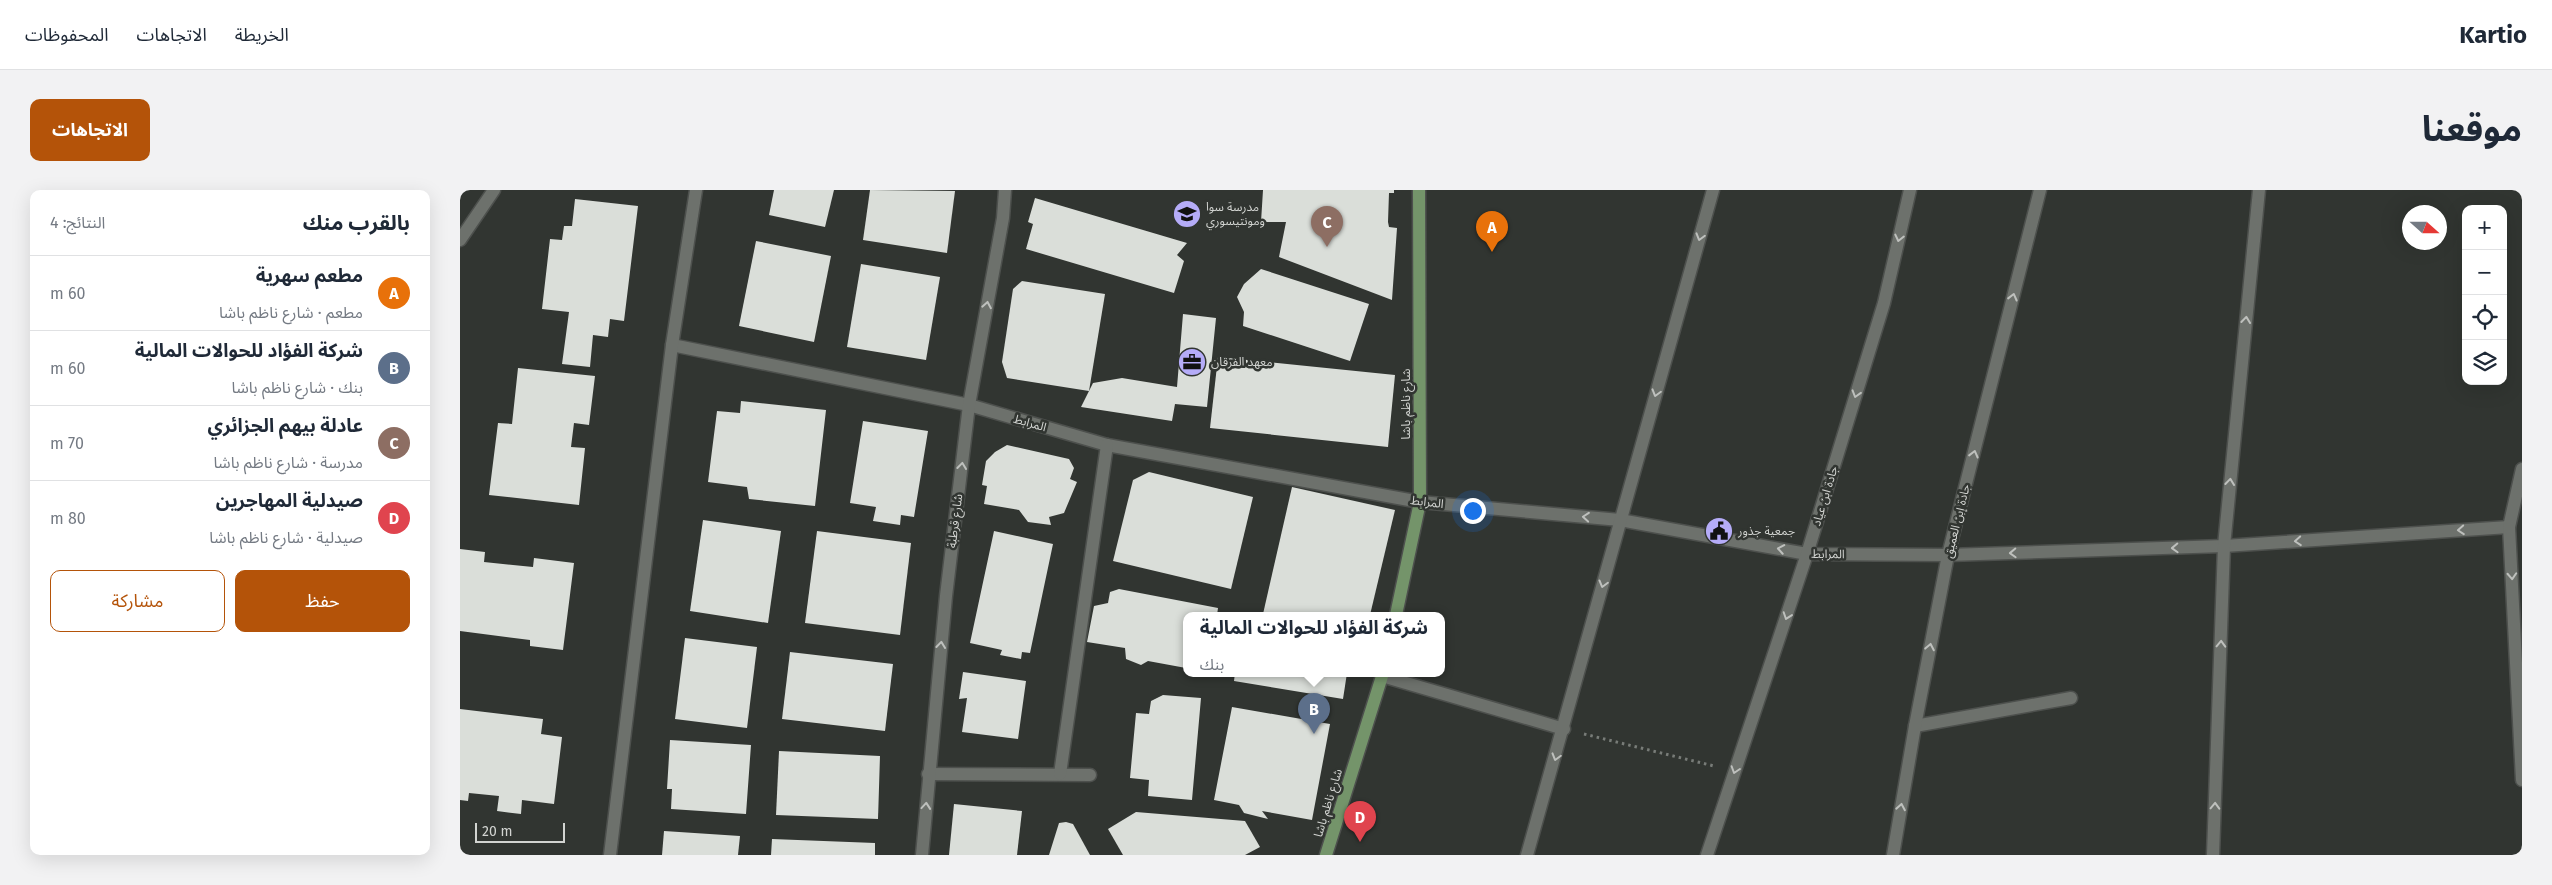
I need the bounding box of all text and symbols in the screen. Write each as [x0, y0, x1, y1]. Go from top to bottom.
text: Kartio [2459, 21, 2527, 49]
text: المحفوظات [25, 24, 109, 46]
text: الاتجاهات [137, 24, 207, 46]
text: الخريطة [235, 24, 289, 46]
button: الاتجاهات [30, 99, 150, 161]
text: موقعنا [2422, 108, 2522, 150]
school or university icon: مدرسة سوا ومونتيسوري [1172, 199, 1202, 229]
place label: مدرسة سوا ومونتيسوري [1206, 200, 1265, 231]
north arrow [2402, 205, 2447, 250]
map controls [2462, 205, 2507, 385]
button: + [2462, 205, 2507, 250]
pin: C [1311, 206, 1343, 247]
text: بالقرب منك [303, 210, 410, 236]
pin: A [1476, 211, 1508, 252]
text: النتائج: 4 [50, 213, 105, 232]
one-way arrow [1695, 232, 1705, 241]
one-way arrow [1894, 233, 1905, 242]
button: − [2462, 250, 2507, 295]
text: مطعم سهرية [256, 264, 363, 287]
text: 60 m [50, 284, 85, 303]
text: A [389, 284, 399, 303]
one-way arrow [2007, 292, 2018, 301]
button: locate [2462, 295, 2507, 340]
one-way arrow [982, 301, 992, 310]
text: مطعم · شارع ناظم باشا [219, 303, 363, 322]
one-way arrow [2240, 316, 2251, 324]
text: شركة الفؤاد للحوالات المالية [135, 339, 363, 362]
button: layers [2462, 340, 2507, 385]
office icon: معهد الفرقان [1177, 347, 1207, 377]
place label: معهد الفرقان [1211, 355, 1273, 369]
text: 60 m [50, 359, 85, 378]
text: B [389, 359, 399, 378]
street label: شارع ناظم باشا [1399, 369, 1415, 439]
text: بنك · شارع ناظم باشا [232, 378, 363, 397]
one-way arrow [1651, 389, 1661, 397]
one-way arrow [1852, 390, 1862, 398]
street label: المرابط [1012, 412, 1048, 434]
text: عادلة بيهم الجزائري [207, 414, 363, 437]
text: 70 m [50, 434, 84, 453]
text: C [389, 434, 399, 453]
one-way arrow [1968, 450, 1979, 459]
text: مدرسة · شارع ناظم باشا [213, 453, 363, 472]
one-way arrow [956, 462, 967, 470]
street label: جادة ابن عياد [1809, 464, 1841, 528]
one-way arrow [2225, 477, 2236, 485]
street label: جادة إبن العميق [1941, 483, 1974, 560]
text: صيدلية المهاجرين [216, 489, 363, 512]
street label: شارع قرطبة [945, 493, 967, 549]
street label: المرابط [1410, 493, 1445, 511]
your location [1460, 498, 1486, 524]
text: 80 m [50, 509, 86, 528]
text: D [389, 509, 399, 528]
one-way arrow [1582, 512, 1590, 523]
public building icon: جمعية جذور [1704, 516, 1734, 546]
place label: جمعية جذور [1737, 524, 1795, 538]
one-way arrow [2456, 525, 2464, 536]
text: صيدلية · شارع ناظم باشا [209, 528, 363, 547]
one-way arrow [2294, 536, 2302, 547]
one-way arrow [2171, 542, 2179, 553]
one-way arrow [1777, 544, 1785, 554]
street label: المرابط [1811, 547, 1845, 561]
one-way arrow [2009, 548, 2016, 558]
button: مشاركة [50, 570, 225, 632]
button: حفظ [235, 570, 410, 632]
one-way arrow [2506, 572, 2517, 580]
one-way arrow [1598, 579, 1609, 588]
one-way arrow [1782, 611, 1792, 620]
popup [1183, 612, 1445, 677]
text: شركة الفؤاد للحوالات المالية [1200, 616, 1428, 639]
one-way arrow [935, 640, 946, 648]
one-way arrow [2215, 640, 2226, 648]
one-way arrow [1925, 643, 1935, 652]
text: بنك [1200, 655, 1224, 674]
pin: B [1298, 693, 1330, 734]
one-way arrow [1552, 753, 1562, 761]
one-way arrow [1731, 765, 1741, 774]
street label: شارع ناظم باشا [1311, 767, 1347, 840]
pin: D [1344, 801, 1376, 842]
one-way arrow [920, 802, 931, 810]
one-way arrow [2209, 802, 2220, 810]
one-way arrow [1895, 803, 1905, 811]
scale bar [475, 820, 565, 843]
text: 20 m [482, 823, 512, 840]

